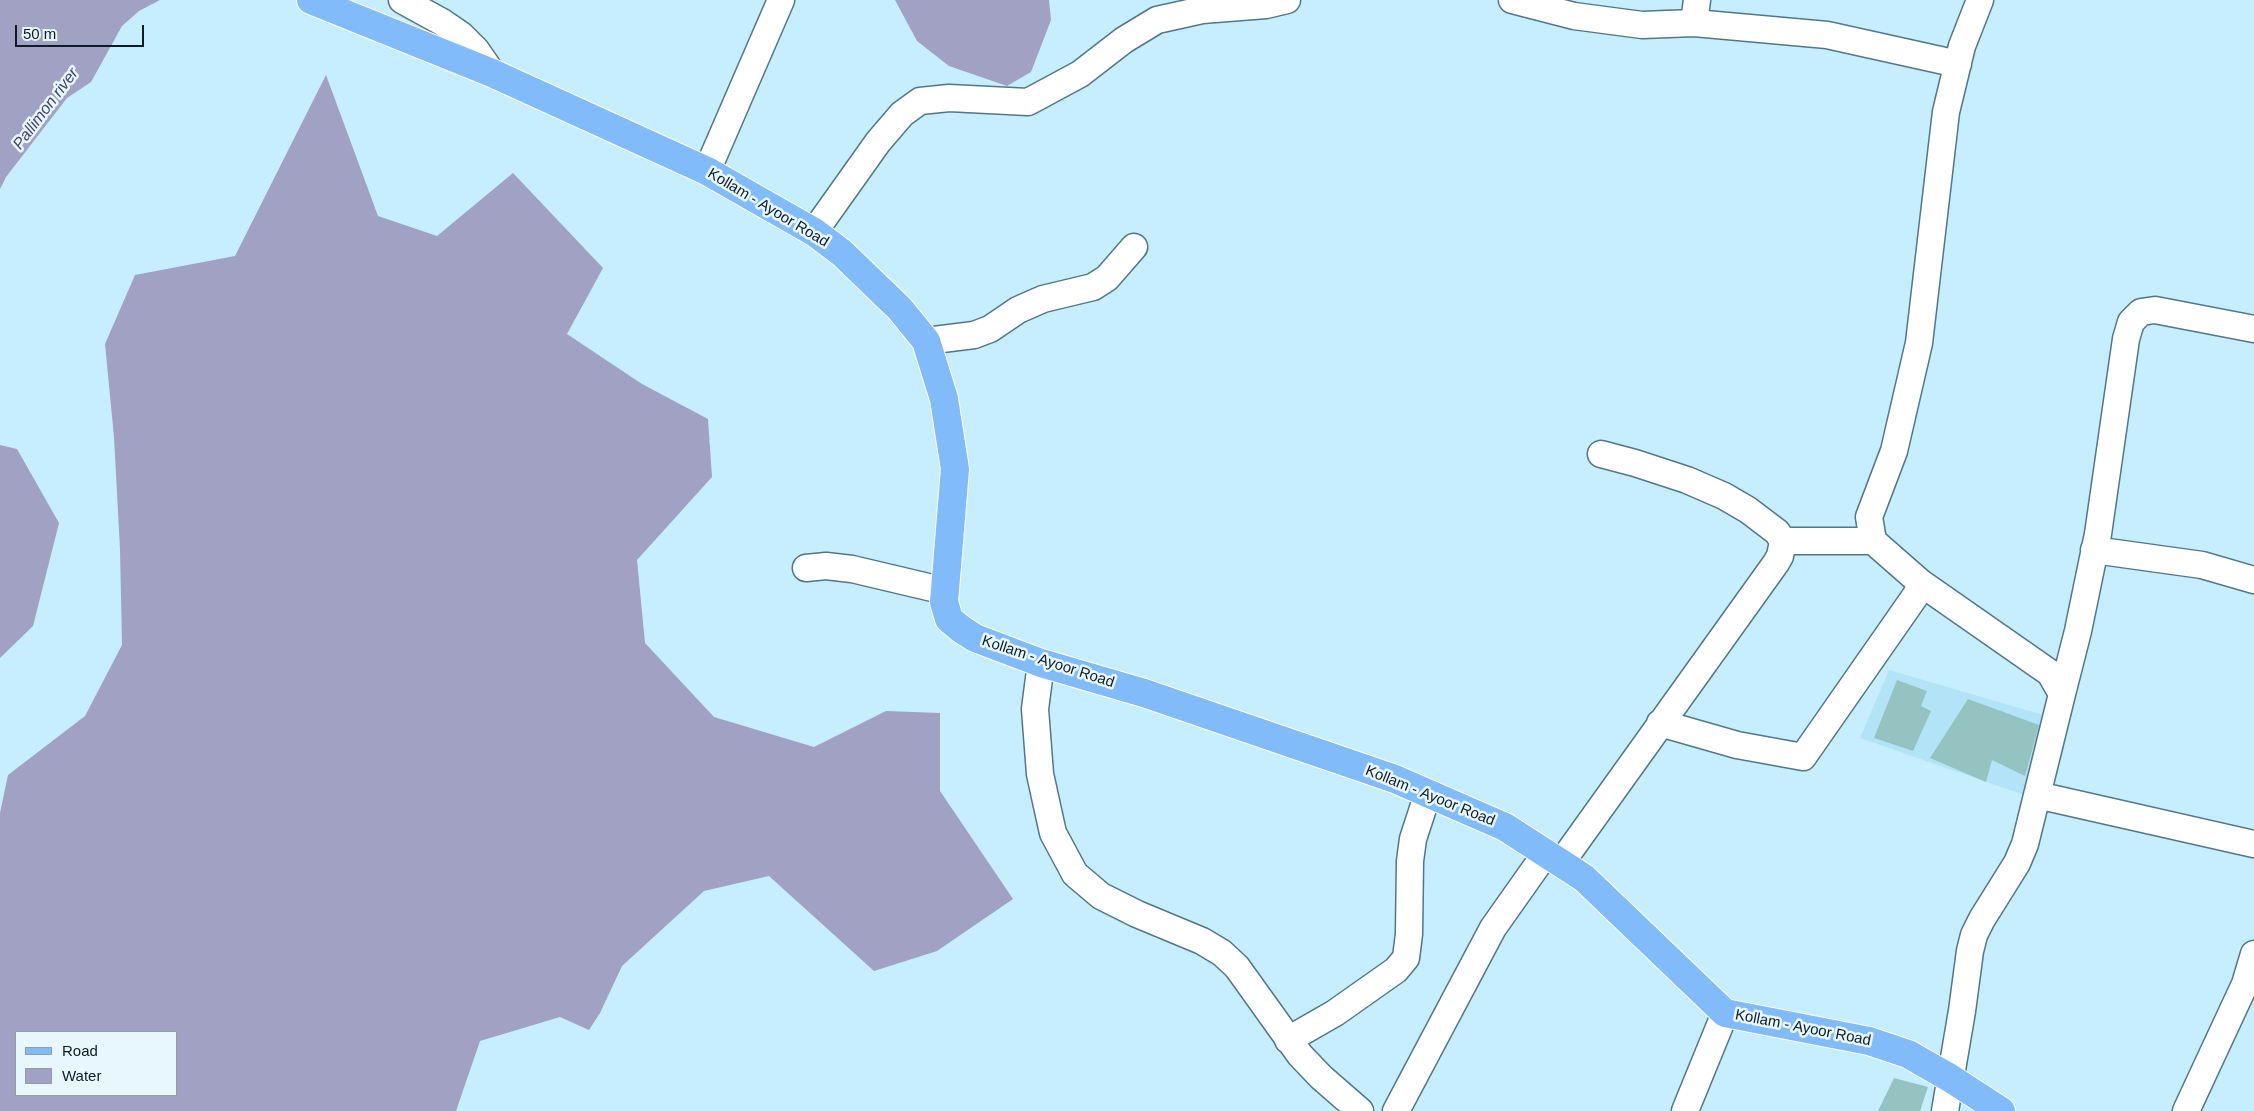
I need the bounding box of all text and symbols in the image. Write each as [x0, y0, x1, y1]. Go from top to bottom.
scale bar [18, 15, 146, 47]
text: 50 m [23, 25, 56, 42]
water label: Pallimon river [9, 65, 83, 153]
street label: Kollam - Ayoor Road [704, 165, 832, 251]
street label: Kollam - Ayoor Road [980, 632, 1116, 692]
street label: Kollam - Ayoor Road [1363, 762, 1497, 830]
street label: Kollam - Ayoor Road [1733, 1006, 1873, 1050]
legend [15, 1031, 178, 1096]
text: Road [62, 1042, 98, 1059]
text: Water [62, 1067, 101, 1084]

